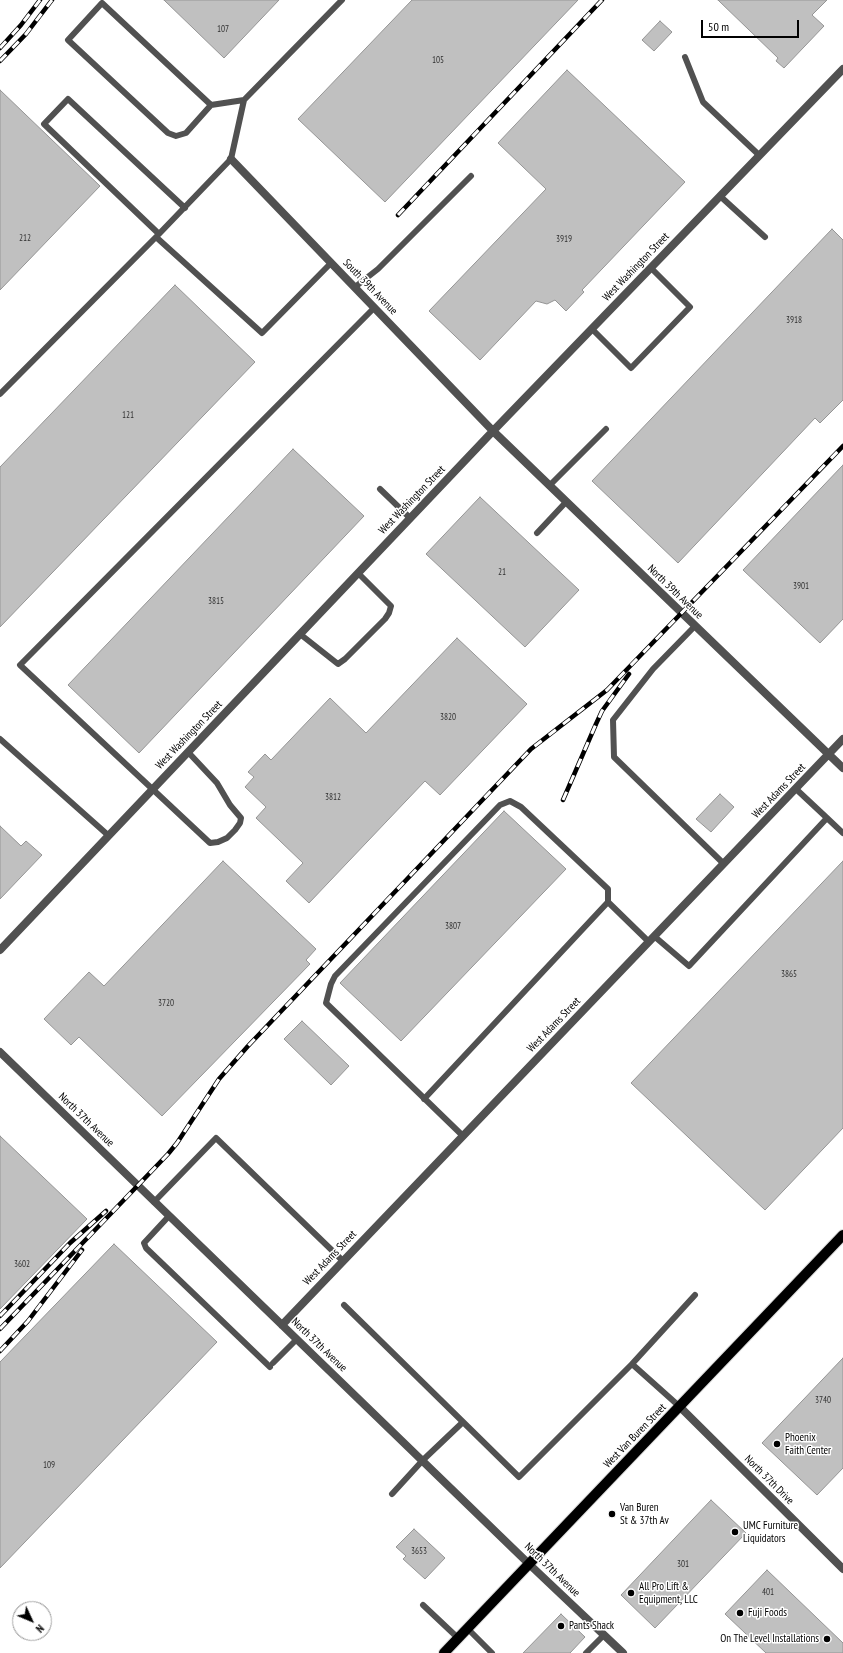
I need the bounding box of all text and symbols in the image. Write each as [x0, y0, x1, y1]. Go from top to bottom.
scale bar [703, 12, 801, 38]
text: 50 m [708, 19, 729, 34]
house number: 107 [217, 24, 229, 34]
house number: 105 [432, 55, 444, 65]
street label: West Washington Street [600, 230, 672, 304]
house number: 212 [19, 233, 31, 243]
house number: 3919 [556, 234, 572, 244]
street label: South 39th Avenue [340, 256, 400, 318]
house number: 3918 [786, 315, 802, 325]
house number: 121 [122, 410, 134, 420]
street label: West Washington Street [376, 463, 448, 537]
street label: North 39th Avenue [644, 562, 706, 622]
house number: 21 [498, 567, 506, 577]
house number: 3901 [793, 581, 809, 591]
house number: 3815 [208, 596, 224, 606]
street label: West Washington Street [153, 698, 225, 772]
house number: 3820 [440, 712, 456, 722]
street label: West Adams Street [750, 761, 808, 821]
house number: 3812 [325, 792, 341, 802]
house number: 3807 [445, 921, 461, 931]
house number: 3865 [781, 969, 797, 979]
street label: West Adams Street [525, 995, 583, 1055]
house number: 3720 [158, 998, 174, 1008]
street label: North 37th Avenue [56, 1090, 116, 1150]
street label: West Adams Street [301, 1228, 359, 1288]
house number: 3602 [14, 1259, 30, 1269]
street label: North 37th Avenue [289, 1315, 349, 1375]
house number: 3740 [815, 1395, 831, 1405]
street label: West Van Buren Street [601, 1401, 669, 1471]
place label: Phoenix Faith Center [785, 1431, 831, 1457]
marker: Phoenix Faith Center [772, 1439, 782, 1449]
street label: North 37th Drive [742, 1453, 796, 1507]
house number: 109 [43, 1460, 55, 1470]
place label: Van Buren St & 37th Av [620, 1501, 669, 1527]
marker: Van Buren St & 37th Av [607, 1509, 617, 1519]
place label: UMC Furniture Liquidators [743, 1519, 798, 1545]
marker: UMC Furniture Liquidators [730, 1527, 740, 1537]
street label: North 37th Avenue [522, 1540, 582, 1600]
house number: 3653 [411, 1546, 427, 1556]
house number: 301 [677, 1559, 689, 1569]
place label: All Pro Lift & Equipment, LLC [639, 1580, 698, 1606]
house number: 401 [762, 1587, 774, 1597]
marker: All Pro Lift & Equipment, LLC [626, 1588, 636, 1598]
north arrow [12, 1601, 52, 1641]
place label: Fuji Foods [748, 1606, 787, 1620]
marker: Fuji Foods [735, 1608, 745, 1618]
place label: Pants Shack [569, 1619, 614, 1633]
marker: Pants Shack [556, 1621, 566, 1631]
text: N [33, 1622, 47, 1636]
place label: On The Level Installations [720, 1632, 819, 1646]
marker: On The Level Installations [822, 1634, 832, 1644]

